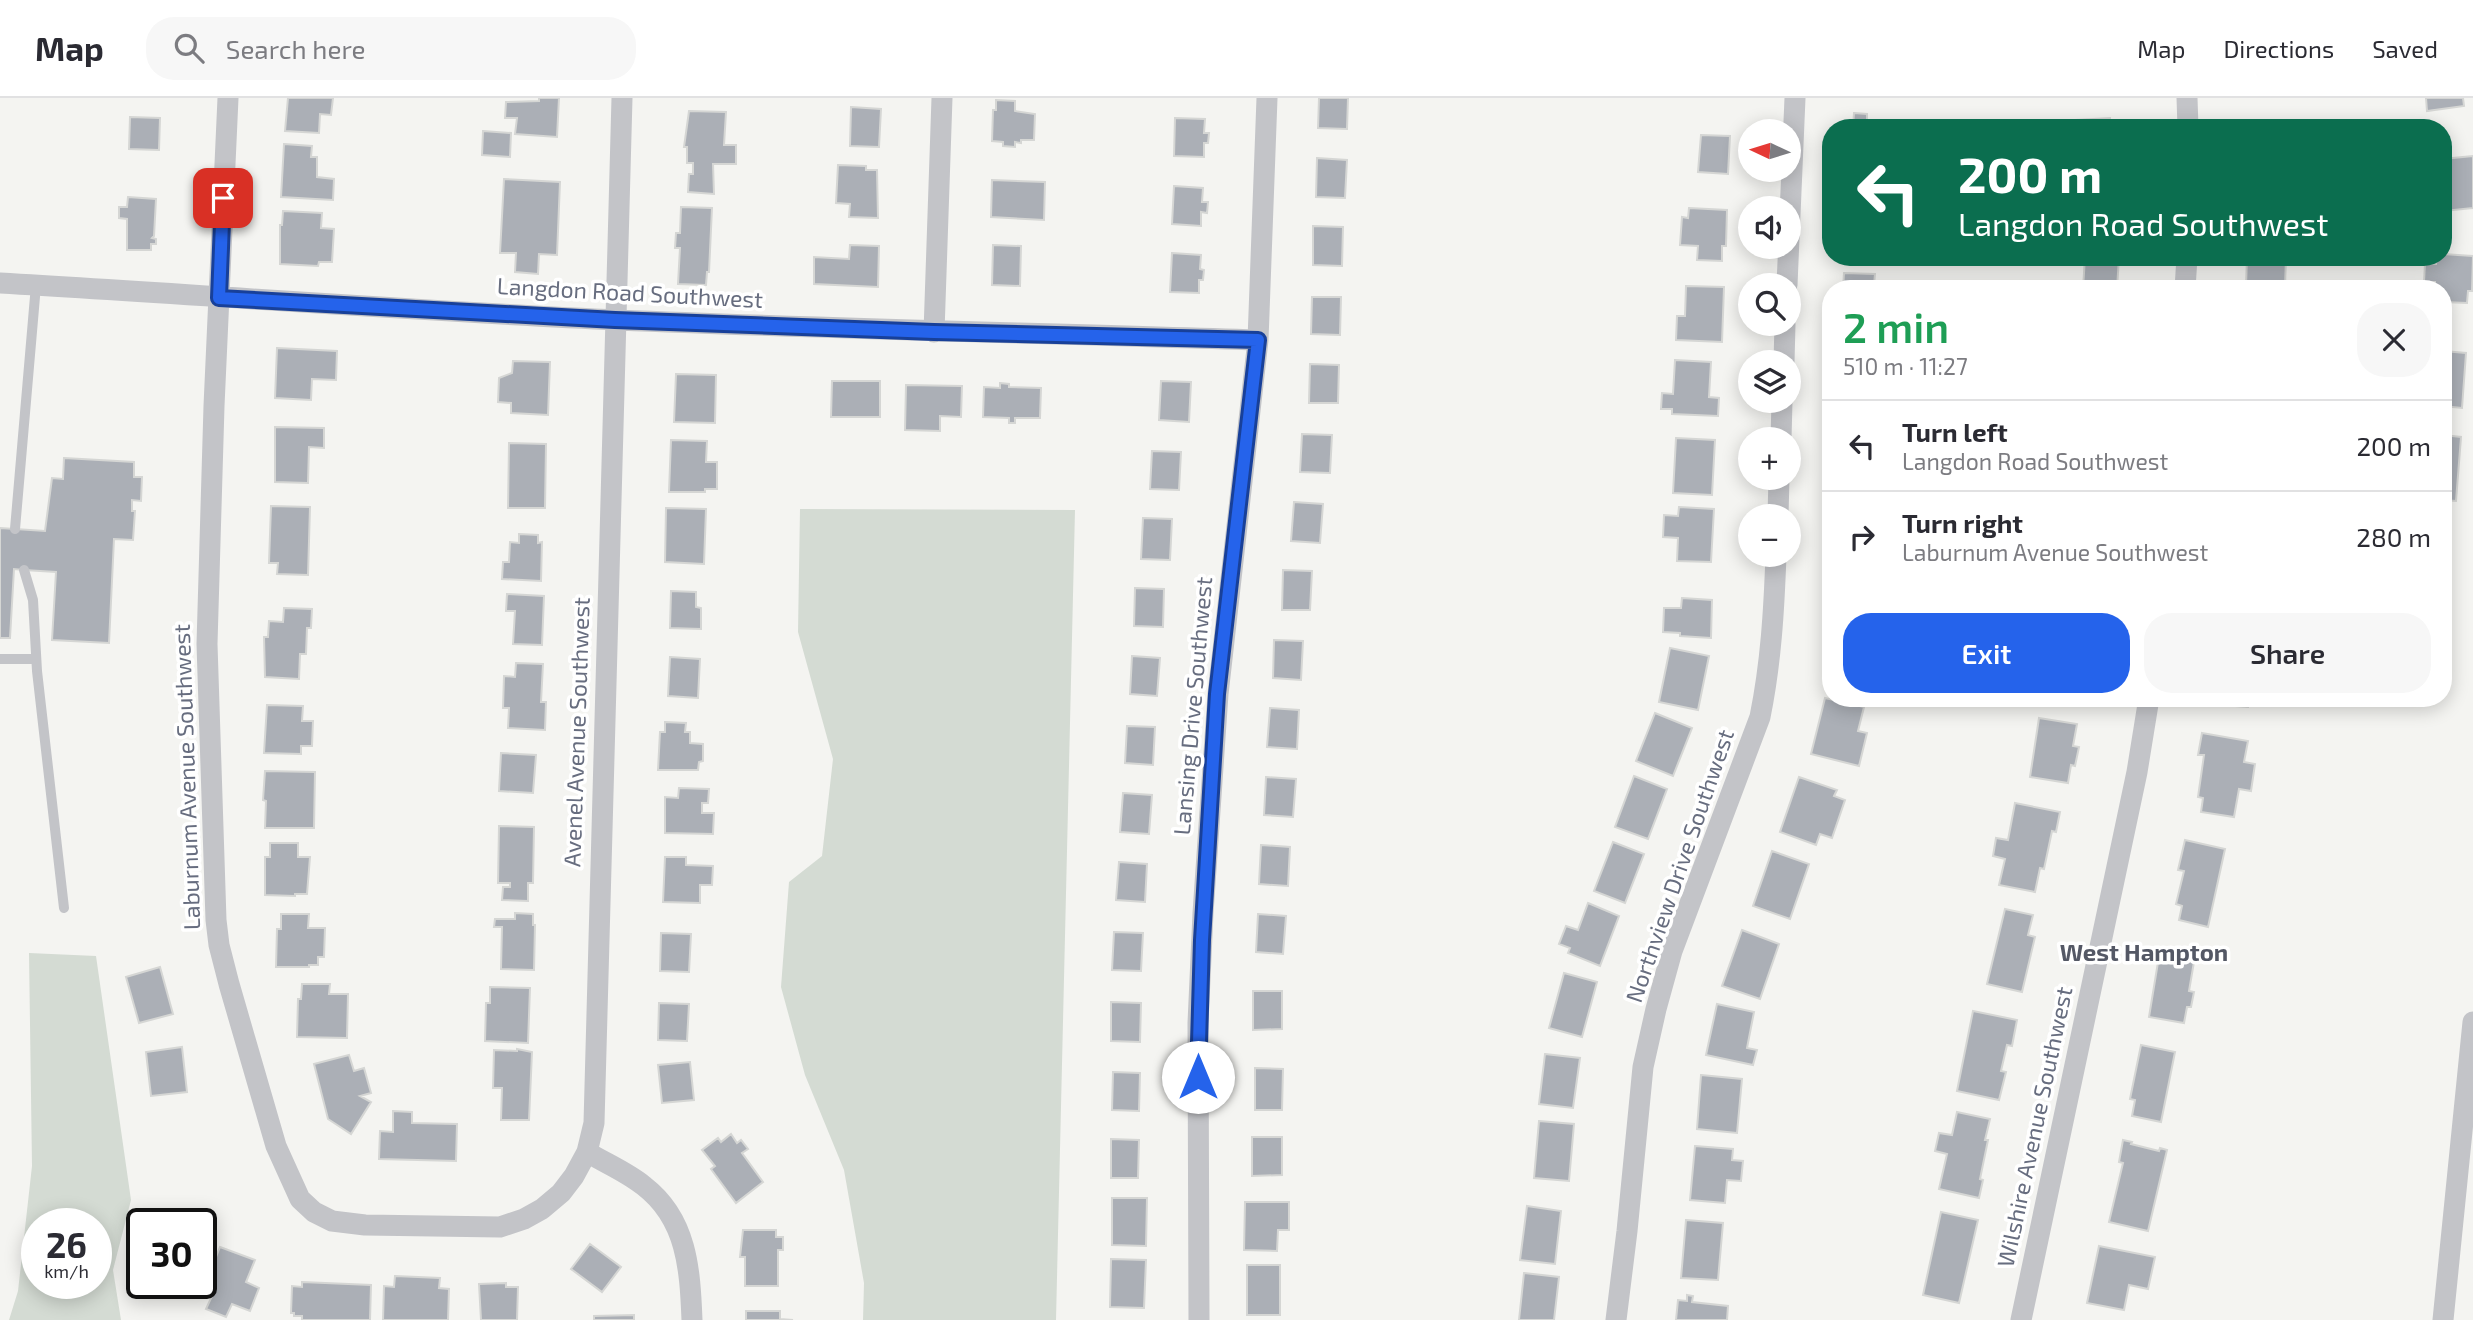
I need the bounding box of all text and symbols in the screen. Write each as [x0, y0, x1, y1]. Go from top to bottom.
search box [146, 17, 636, 80]
text: Map [35, 28, 104, 68]
icon: search [170, 29, 208, 67]
text: Search here [226, 33, 365, 64]
text: Map [2137, 34, 2185, 63]
text: Directions [2223, 34, 2334, 63]
text: Saved [2372, 34, 2438, 63]
north arrow [1738, 119, 1801, 182]
map controls [1738, 119, 1801, 567]
text: 200 m [1958, 144, 2102, 203]
icon: left [1843, 147, 1934, 238]
pin [193, 168, 253, 228]
icon: arrive [204, 179, 242, 217]
button: sound [1738, 196, 1801, 259]
text: Langdon Road Southwest [1958, 204, 2328, 242]
street label: Langdon Road Southwest [496, 271, 764, 313]
button: search [1738, 273, 1801, 336]
text: 2 min [1843, 301, 1949, 351]
button: close [2357, 303, 2431, 377]
button: layers [1738, 350, 1801, 413]
text: 510 m · 11:27 [1843, 352, 1968, 380]
text: Turn left [1902, 416, 2008, 447]
button: + [1738, 427, 1801, 490]
icon: left [1843, 427, 1881, 465]
text: 200 m [2356, 430, 2431, 461]
text: Langdon Road Southwest [1902, 447, 2168, 475]
button: − [1738, 504, 1801, 567]
text: Turn right [1902, 507, 2023, 538]
icon: right [1843, 518, 1881, 556]
text: 280 m [2356, 521, 2431, 552]
text: Laburnum Avenue Southwest [1902, 538, 2208, 566]
street label: Lansing Drive Southwest [1167, 575, 1217, 836]
street label: Avenel Avenue Southwest [557, 596, 595, 867]
button: Exit [1843, 613, 2130, 693]
button: Share [2144, 613, 2431, 693]
street label: Laburnum Avenue Southwest [167, 623, 205, 931]
street label: Northview Drive Southwest [1619, 725, 1739, 1006]
district label: West Hampton [2060, 937, 2228, 966]
street label: Wilshire Avenue Southwest [1991, 984, 2077, 1270]
position arrow [1161, 1040, 1235, 1114]
speed limit sign: 30 [126, 1208, 217, 1299]
text: 26 [46, 1223, 87, 1265]
text: km/h [44, 1260, 89, 1282]

